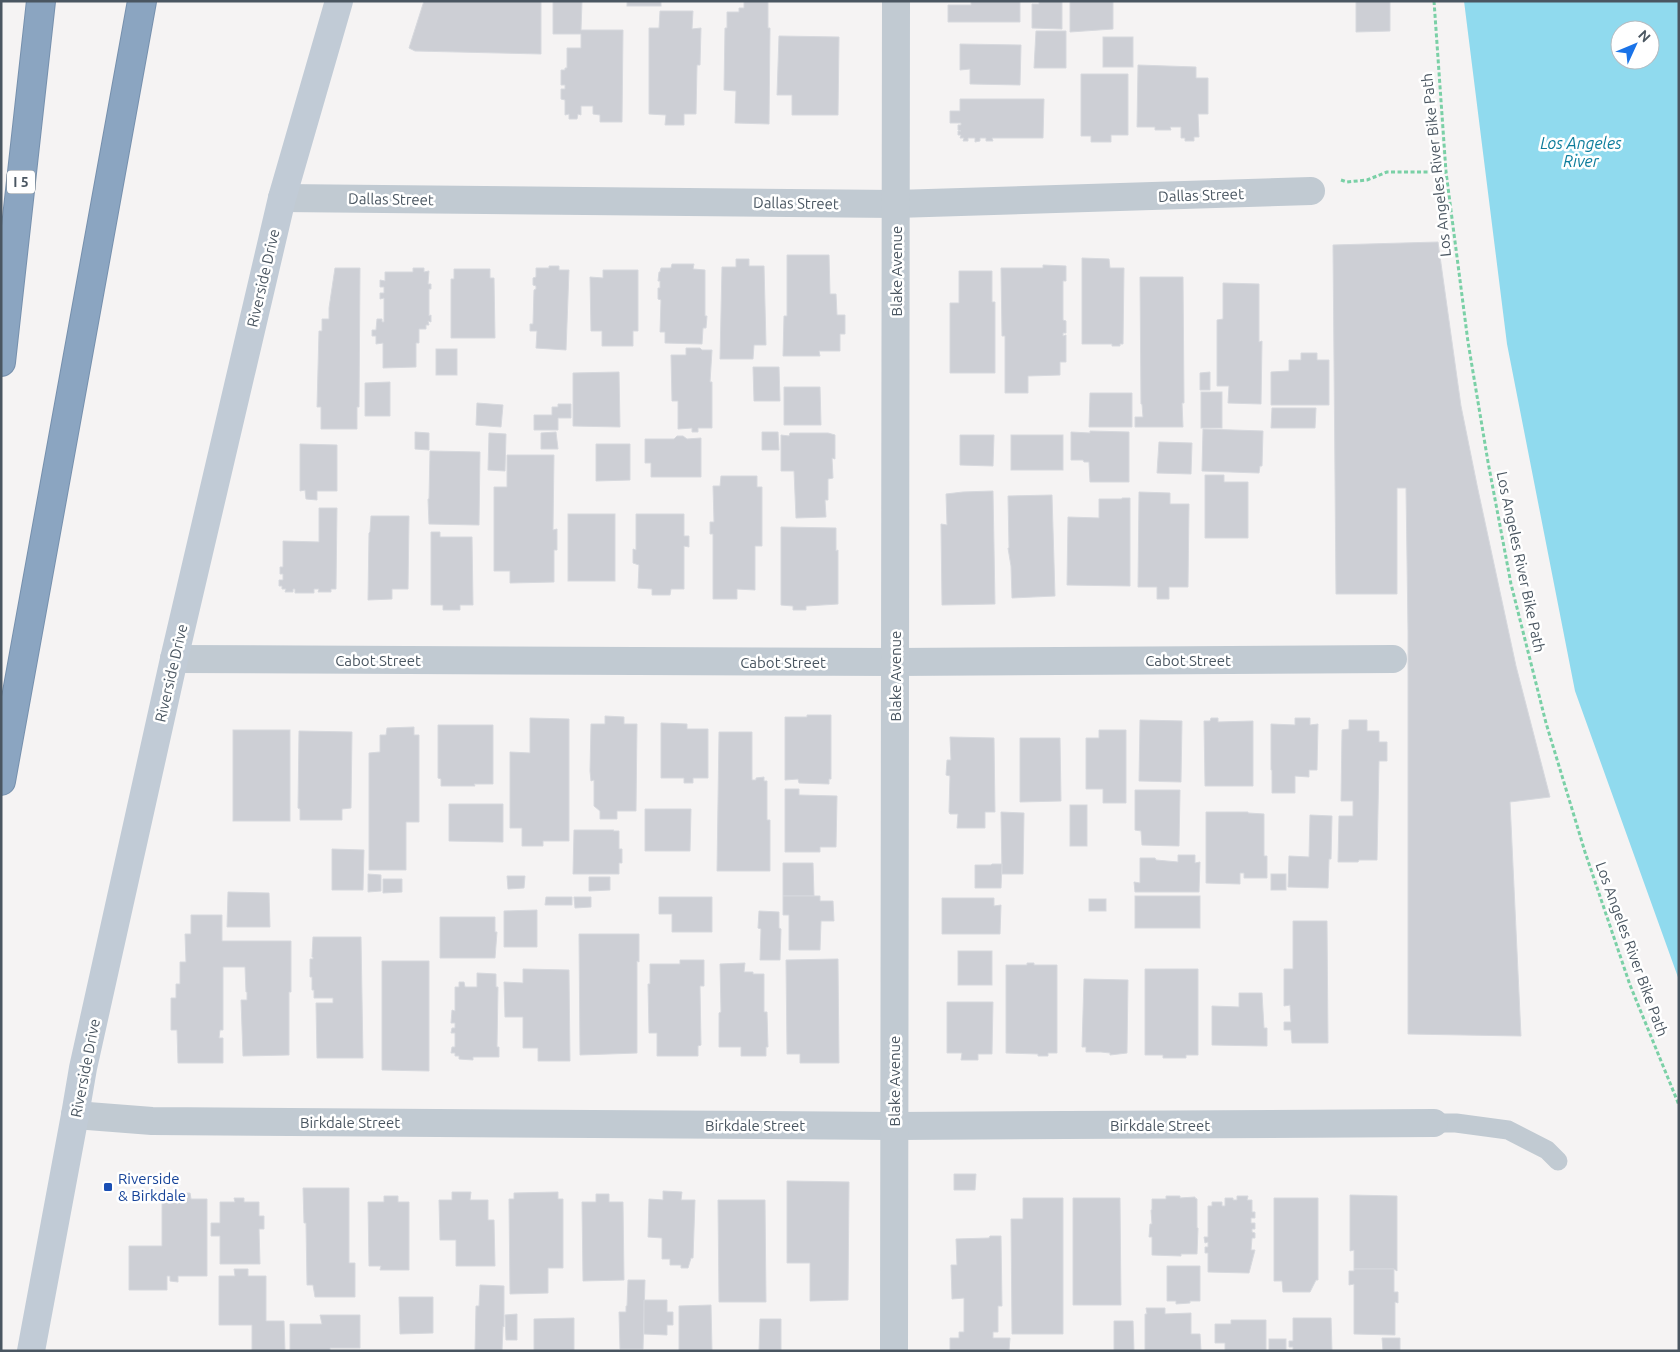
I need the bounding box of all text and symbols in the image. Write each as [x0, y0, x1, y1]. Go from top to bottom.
north arrow [1610, 20, 1660, 70]
text: N [1635, 27, 1654, 45]
street label: Los Angeles River Bike Path [1418, 72, 1454, 258]
water label: Los Angeles River [1540, 134, 1622, 170]
road number: I 5 [7, 170, 35, 193]
street label: Dallas Street [1158, 185, 1244, 205]
street label: Dallas Street [348, 190, 434, 208]
street label: Dallas Street [753, 194, 839, 212]
street label: Blake Avenue [888, 226, 905, 316]
street label: Riverside Drive [243, 227, 283, 329]
street label: Los Angeles River Bike Path [1493, 470, 1549, 654]
street label: Riverside Drive [151, 622, 191, 724]
street label: Blake Avenue [887, 631, 904, 721]
street label: Cabot Street [335, 652, 421, 669]
street label: Cabot Street [1145, 652, 1231, 669]
street label: Cabot Street [740, 654, 826, 671]
street label: Los Angeles River Bike Path [1592, 859, 1672, 1039]
street label: Riverside Drive [67, 1017, 103, 1119]
street label: Blake Avenue [886, 1036, 903, 1126]
street label: Birkdale Street [300, 1114, 400, 1131]
street label: Birkdale Street [705, 1117, 805, 1134]
street label: Birkdale Street [1110, 1117, 1210, 1134]
place label: Riverside & Birkdale [118, 1170, 186, 1204]
marker: Riverside & Birkdale [102, 1181, 114, 1193]

